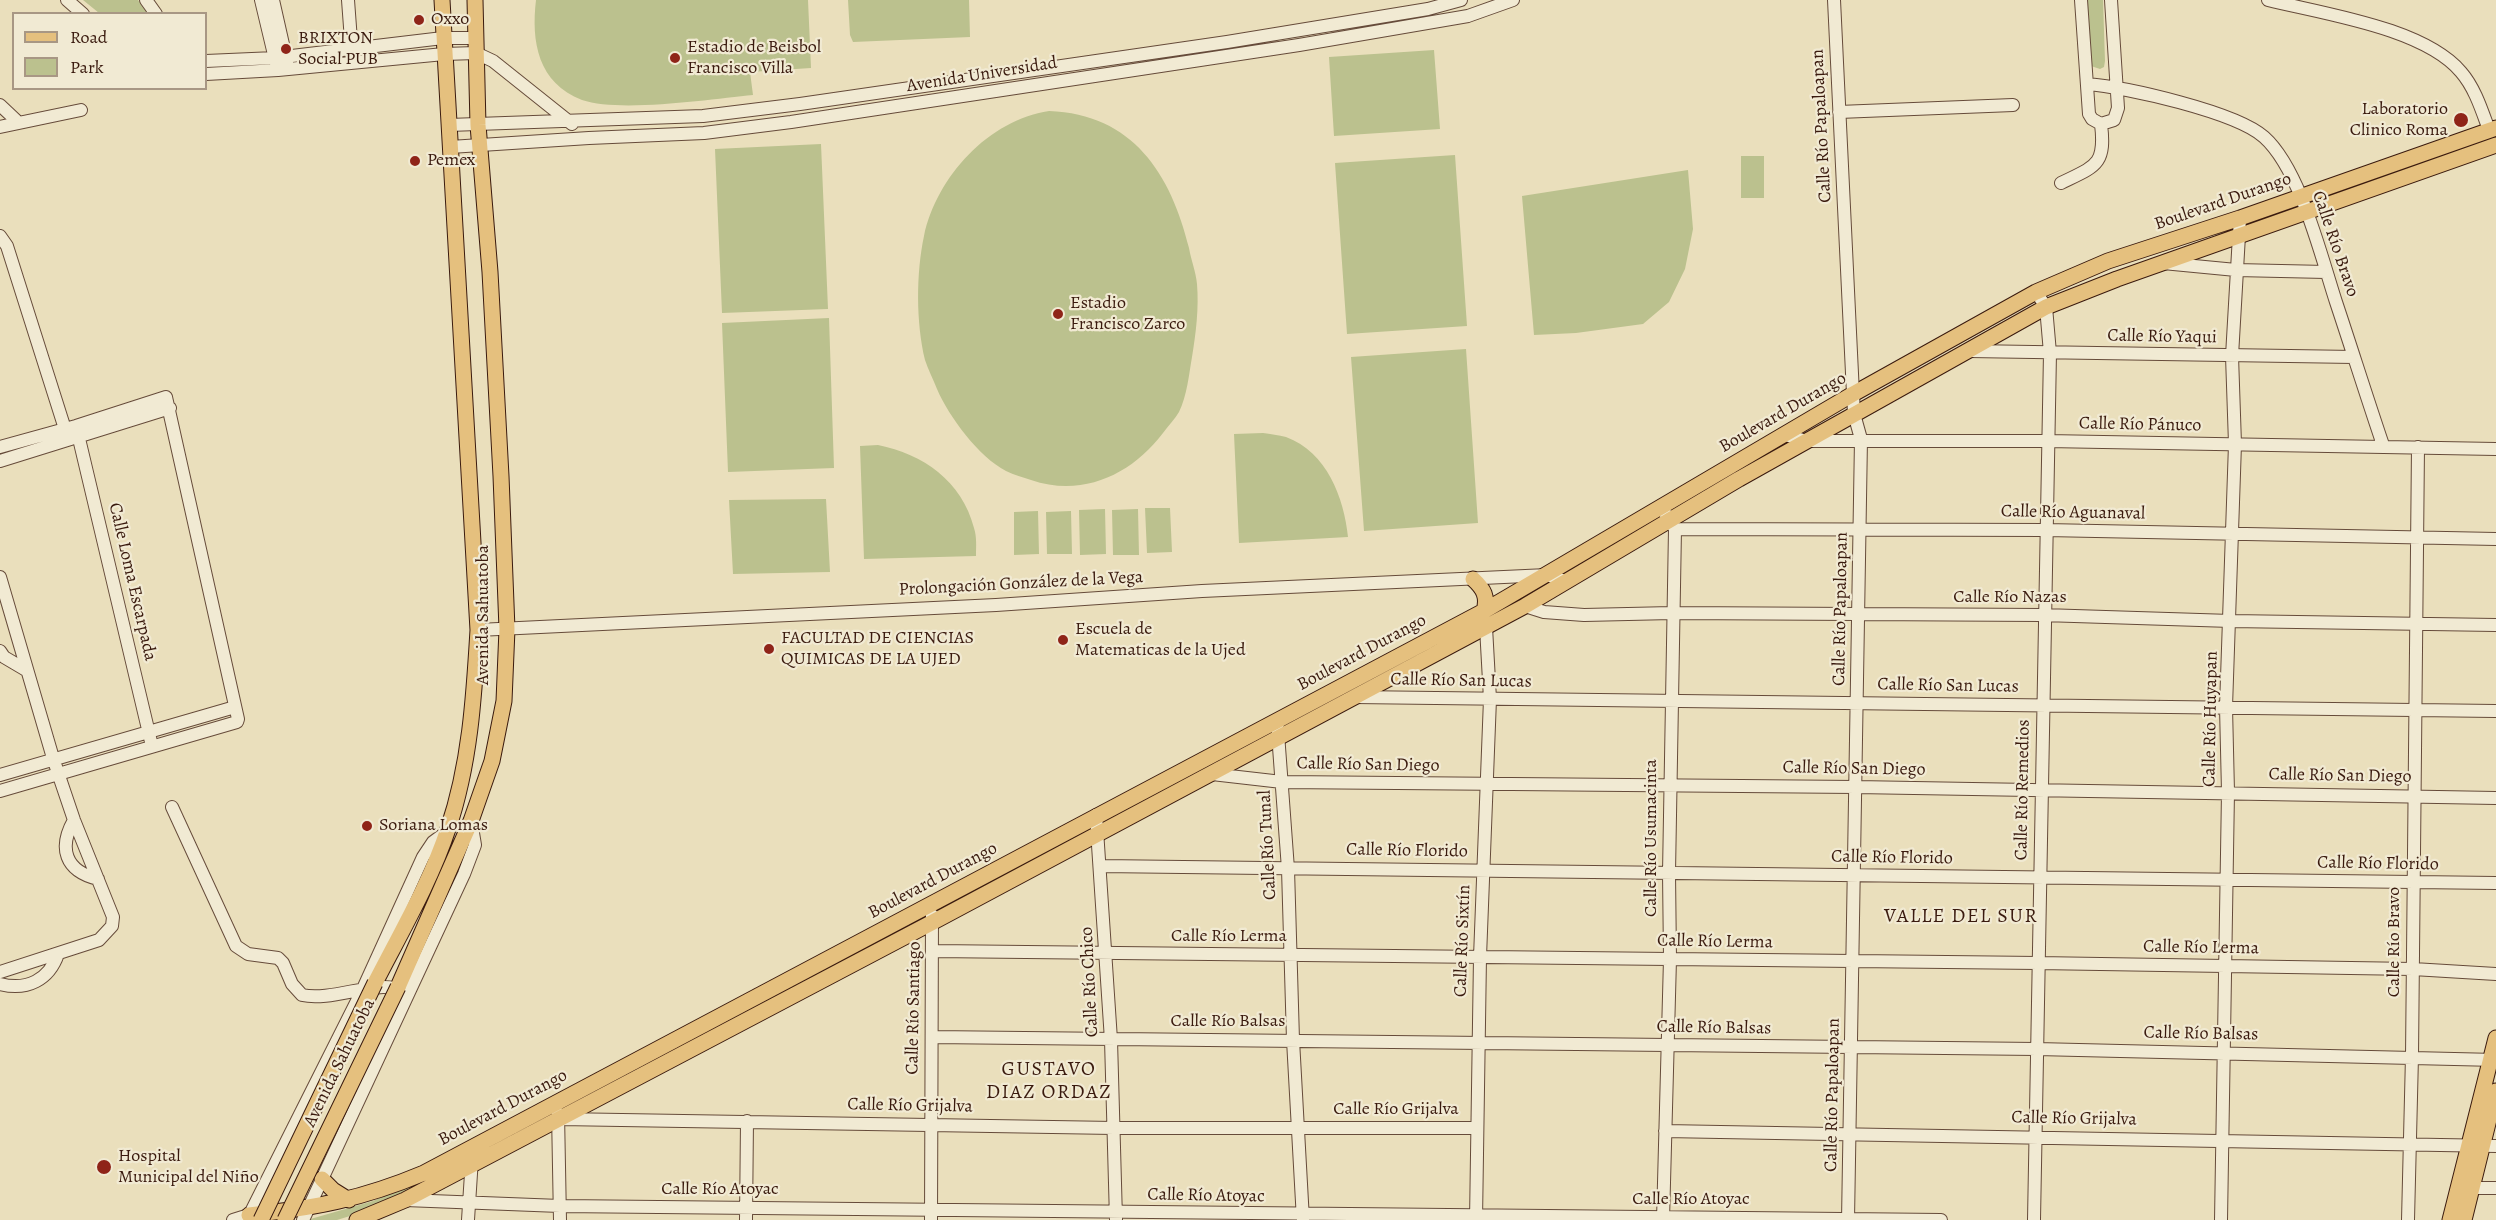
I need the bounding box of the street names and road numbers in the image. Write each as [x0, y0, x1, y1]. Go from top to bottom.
street label: Calle Río Papaloapan [1807, 49, 1837, 203]
street label: Avenida Universidad [905, 52, 1059, 98]
street label: Boulevard Durango [2152, 168, 2294, 236]
street label: Calle Río Bravo [2307, 188, 2363, 300]
street label: Calle Río Yaqui [2107, 325, 2217, 349]
street label: Boulevard Durango [1716, 368, 1850, 458]
street label: Calle Río Pánuco [2079, 413, 2201, 437]
street label: Calle Loma Escarpada [103, 501, 161, 663]
street label: Calle Río Aguanaval [2001, 501, 2145, 525]
street label: Calle Río Papaloapan [1829, 532, 1853, 686]
street label: Avenida Sahuatoba [473, 545, 495, 685]
street label: Prolongación González de la Vega [898, 567, 1144, 601]
street label: Calle Río Nazas [1953, 587, 2067, 609]
street label: Boulevard Durango [1294, 610, 1430, 696]
street label: Calle Río Huyapan [2199, 651, 2223, 787]
street label: Calle Río San Lucas [1390, 669, 1532, 693]
street label: Calle Río San Lucas [1877, 674, 2019, 698]
street label: Calle Río Remedios [2011, 719, 2035, 861]
street label: Calle Río San Diego [1296, 753, 1440, 777]
street label: Calle Río San Diego [1782, 757, 1926, 781]
street label: Calle Río Usumacinta [1641, 759, 1663, 917]
street label: Calle Río San Diego [2268, 764, 2412, 788]
street label: Calle Río Tunal [1254, 789, 1282, 901]
street label: Boulevard Durango [865, 838, 1001, 924]
street label: Calle Río Florido [1346, 839, 1468, 863]
street label: Calle Río Florido [1831, 846, 1953, 870]
street label: Calle Río Florido [2317, 852, 2439, 876]
street label: Calle Río Sixtín [1450, 884, 1476, 998]
street label: Calle Río Bravo [2384, 887, 2406, 997]
street label: Calle Río Chico [1076, 926, 1104, 1038]
street label: Calle Río Lerma [1171, 926, 1287, 948]
street label: Calle Río Lerma [1657, 930, 1773, 954]
street label: Calle Río Lerma [2143, 936, 2259, 960]
street label: Calle Río Santiago [902, 941, 926, 1075]
street label: Avenida Sahuatoba [300, 995, 380, 1131]
street label: Calle Río Balsas [1171, 1011, 1285, 1033]
street label: Calle Río Balsas [1656, 1016, 1772, 1040]
street label: Calle Río Papaloapan [1821, 1018, 1845, 1172]
street label: Calle Río Balsas [2143, 1022, 2259, 1046]
street label: Boulevard Durango [435, 1065, 571, 1151]
street label: Calle Río Grijalva [847, 1094, 973, 1118]
street label: Calle Río Grijalva [1333, 1099, 1459, 1121]
street label: Calle Río Grijalva [2011, 1107, 2137, 1131]
street label: Calle Río Atoyac [661, 1179, 779, 1201]
street label: Calle Río Atoyac [1147, 1184, 1265, 1208]
street label: Calle Río Atoyac [1632, 1189, 1750, 1211]

